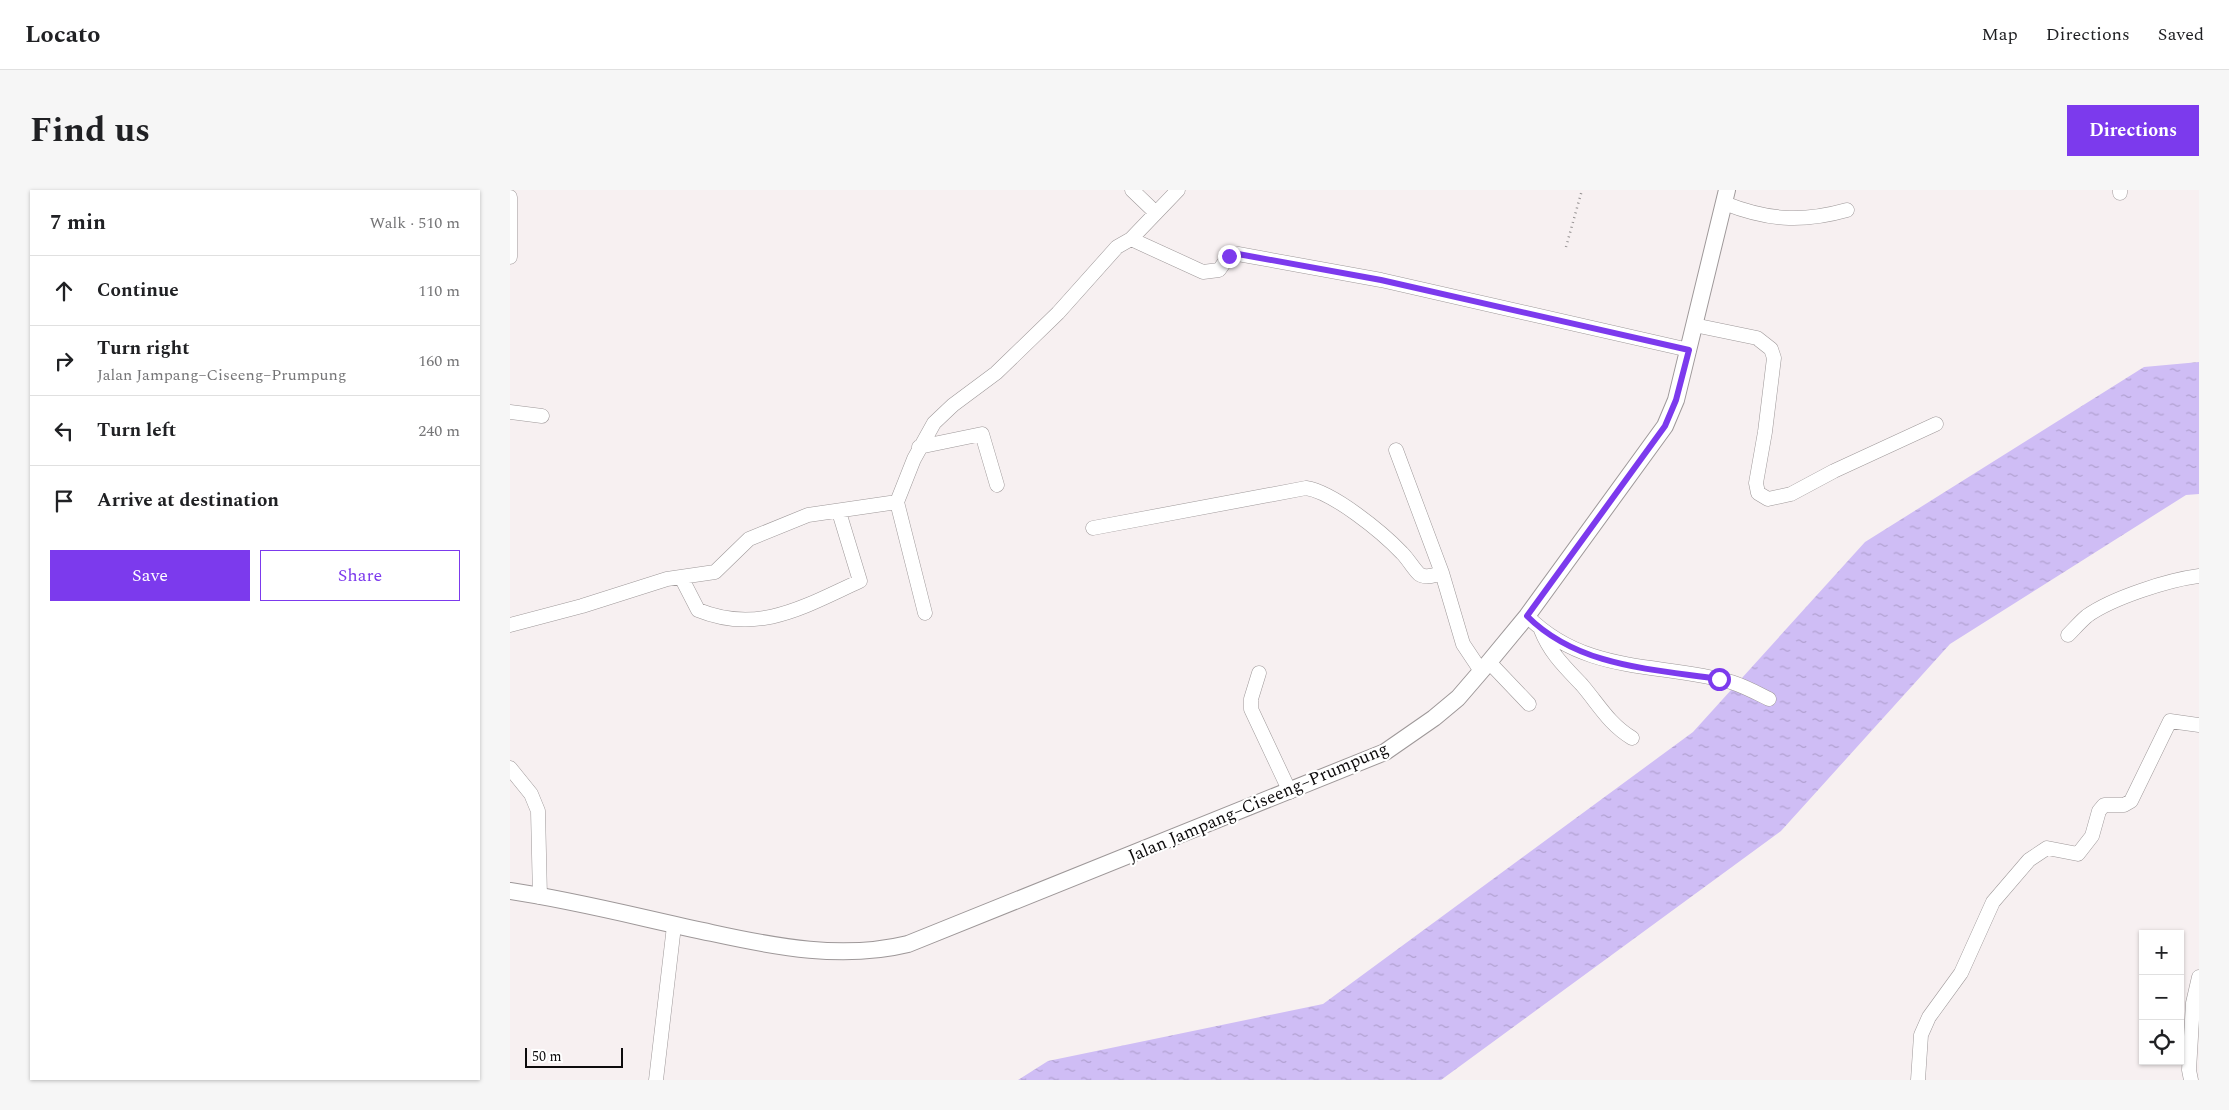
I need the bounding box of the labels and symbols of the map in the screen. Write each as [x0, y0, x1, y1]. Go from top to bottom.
route end [1218, 245, 1241, 268]
route start [1708, 668, 1731, 691]
street label: Jalan Jampang–Ciseeng–Prumpung [1124, 735, 1393, 870]
scale bar [525, 1045, 622, 1068]

